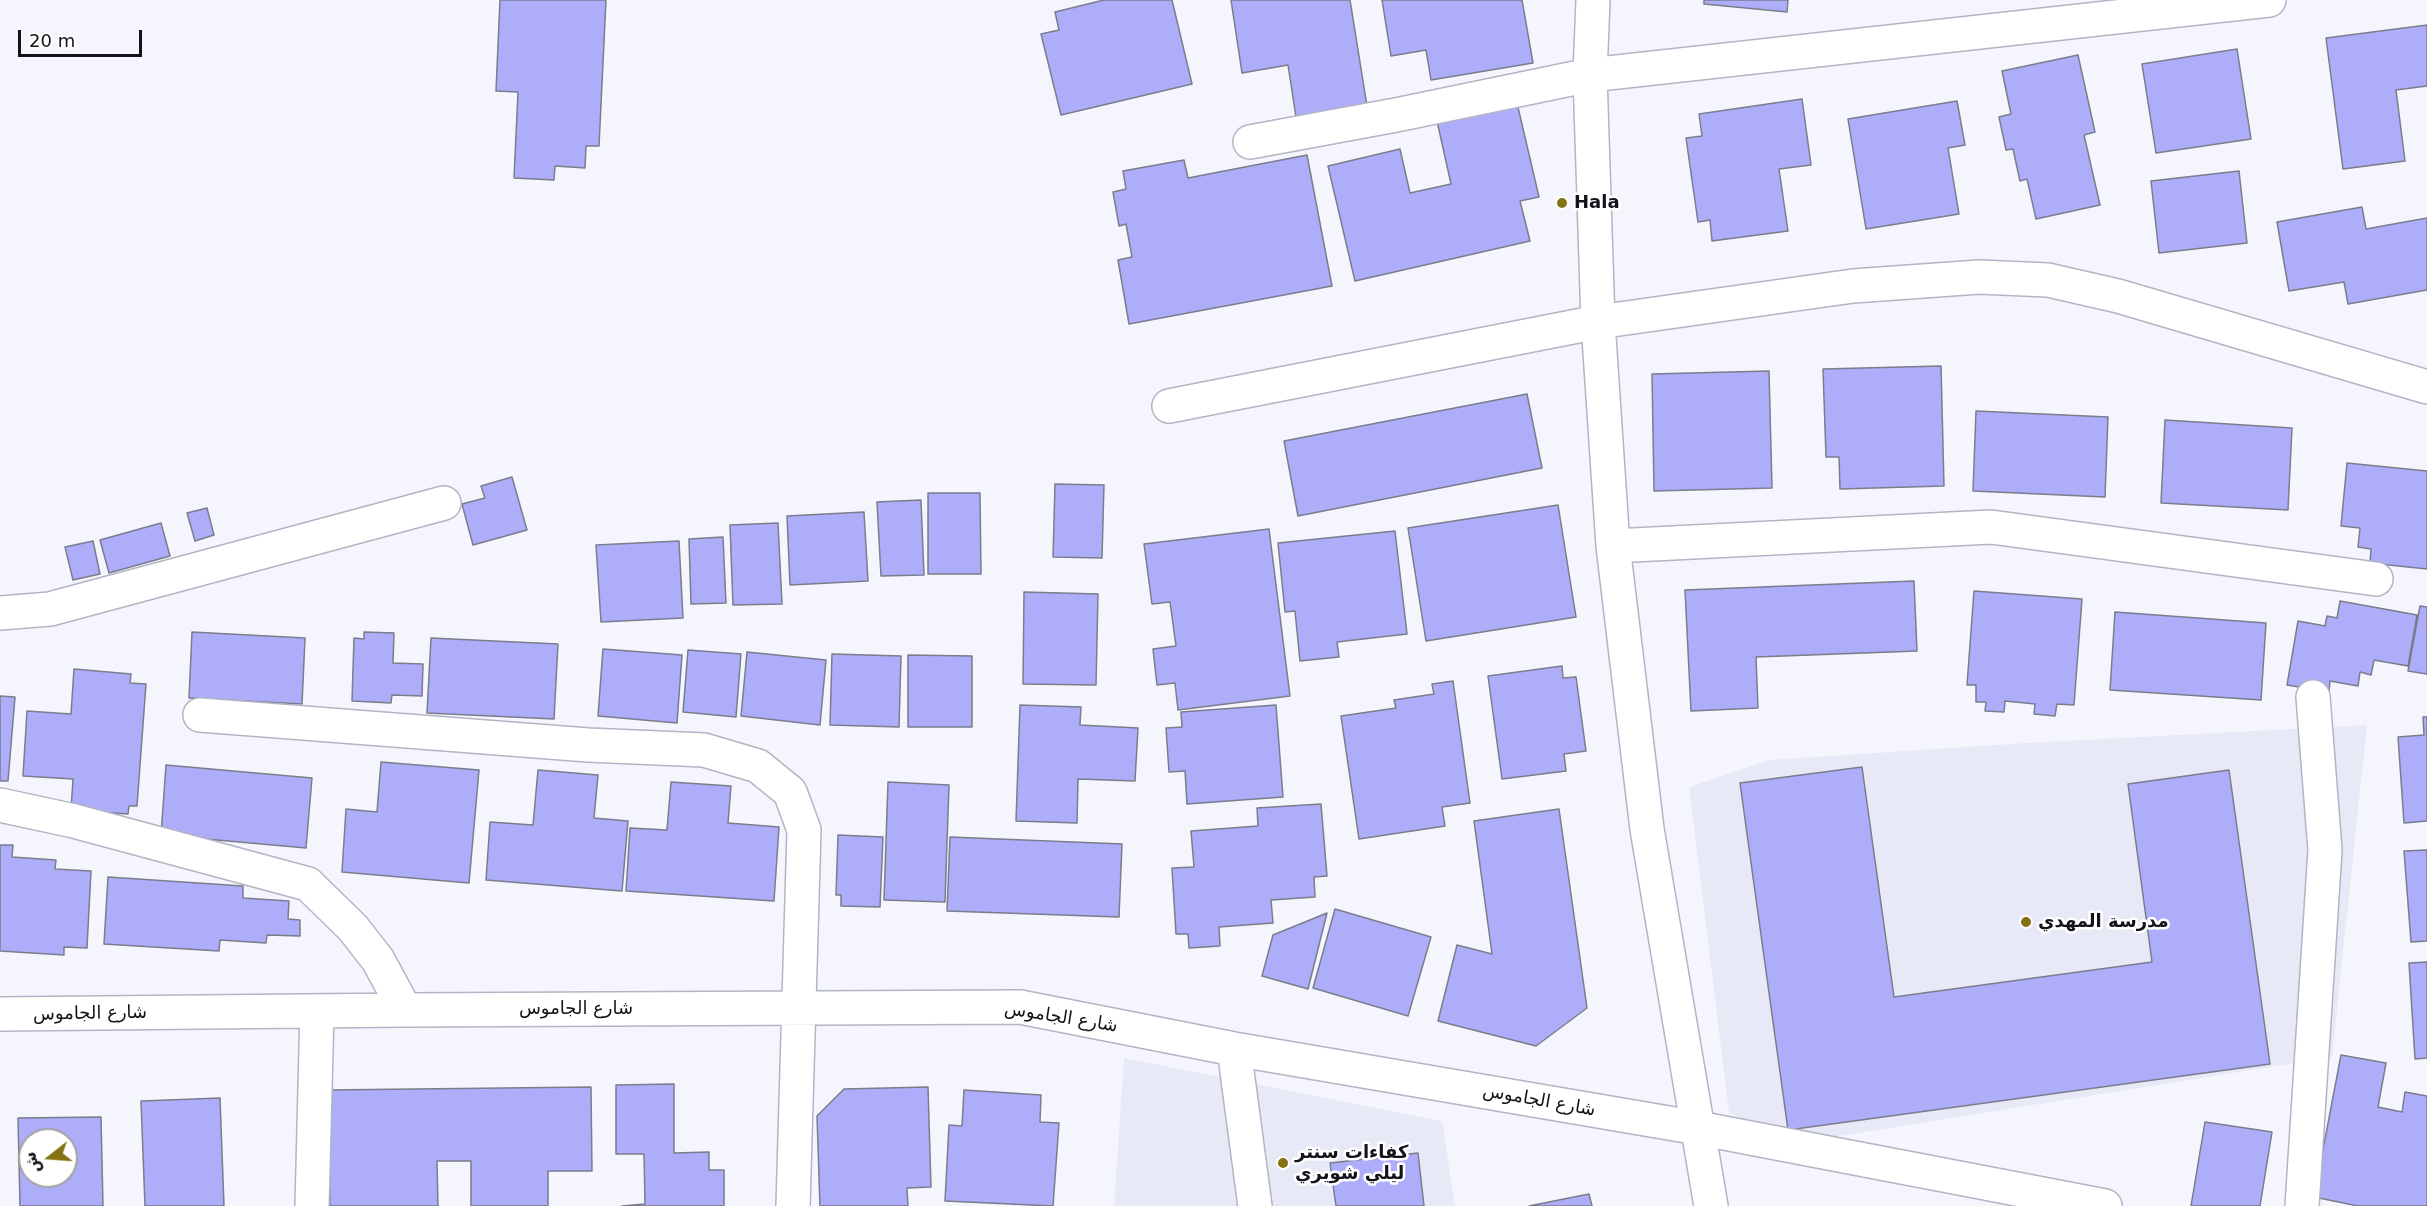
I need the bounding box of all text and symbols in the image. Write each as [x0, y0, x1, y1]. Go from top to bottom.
scale bar [21, 18, 146, 56]
text: 20 m [29, 30, 75, 51]
place label: Hala [1574, 192, 1620, 214]
marker: Hala [1555, 196, 1569, 210]
place label: مدرسة المهدي [2038, 911, 2169, 933]
marker: مدرسة المهدي [2019, 915, 2033, 929]
street label: شارع الجاموس [519, 998, 633, 1020]
street label: شارع الجاموس [1003, 998, 1119, 1038]
street label: شارع الجاموس [33, 1002, 147, 1026]
street label: شارع الجاموس [1481, 1080, 1597, 1122]
north arrow [18, 1128, 78, 1188]
place label: كفاءات سنتر ليلي شويري [1295, 1142, 1409, 1184]
text: ش [20, 1149, 45, 1176]
marker: كفاءات سنتر ليلي شويري [1276, 1156, 1290, 1170]

